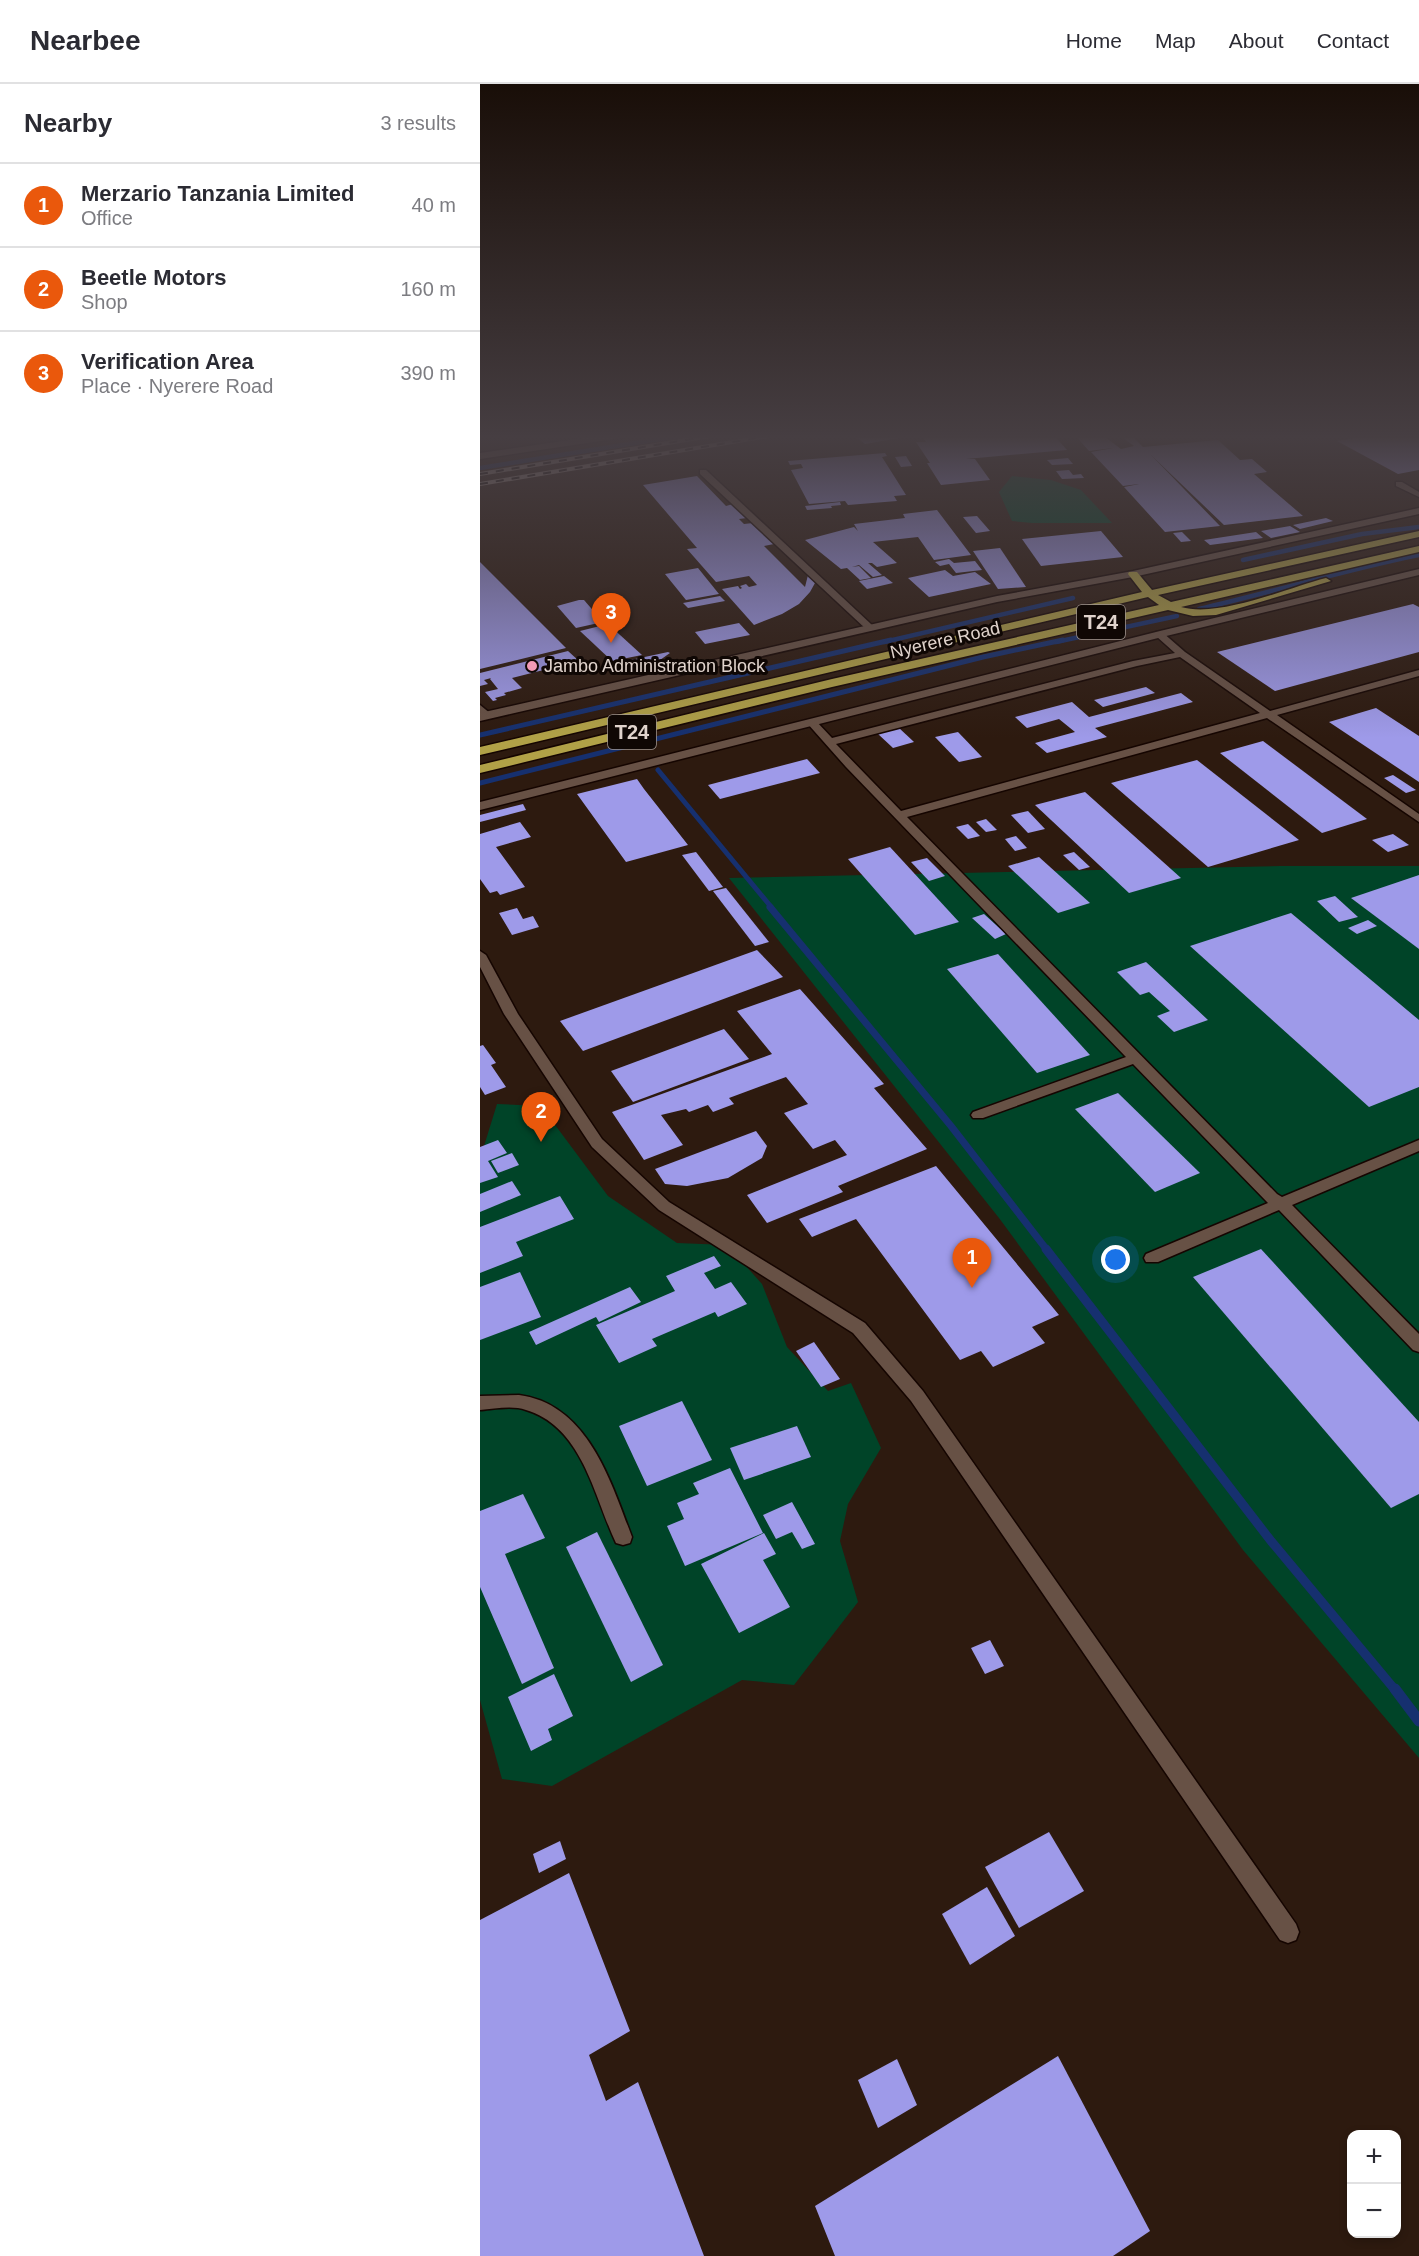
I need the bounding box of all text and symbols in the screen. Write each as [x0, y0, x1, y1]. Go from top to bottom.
text: Nearbee [30, 25, 141, 56]
text: Home [1066, 29, 1122, 52]
text: Map [1155, 29, 1196, 52]
text: About [1229, 29, 1284, 52]
text: Contact [1317, 29, 1389, 52]
text: Nearby [24, 108, 112, 138]
text: 3 results [380, 112, 456, 134]
text: Merzario Tanzania Limited [81, 181, 354, 206]
text: 1 [38, 194, 49, 216]
text: 40 m [412, 194, 456, 216]
text: Office [81, 207, 133, 229]
text: Beetle Motors [81, 265, 226, 290]
text: 2 [38, 278, 49, 300]
text: 160 m [400, 278, 456, 300]
text: Shop [81, 291, 128, 313]
text: Verification Area [81, 349, 254, 374]
text: 3 [38, 362, 49, 384]
text: 390 m [400, 362, 456, 384]
text: Place · Nyerere Road [81, 375, 273, 397]
pin: 3 [592, 594, 630, 643]
road number: T24 [1077, 605, 1125, 639]
street label: Nyerere Road [888, 618, 1002, 662]
place label: Jambo Administration Block [544, 656, 766, 676]
marker: Jambo Administration Block [525, 659, 539, 673]
road number: T24 [608, 715, 656, 749]
pin: 2 [522, 1092, 560, 1142]
pin: 1 [952, 1238, 992, 1288]
your location [1101, 1245, 1130, 1274]
map controls [1347, 2130, 1401, 2238]
button: + [1347, 2130, 1401, 2184]
button: − [1347, 2184, 1401, 2238]

